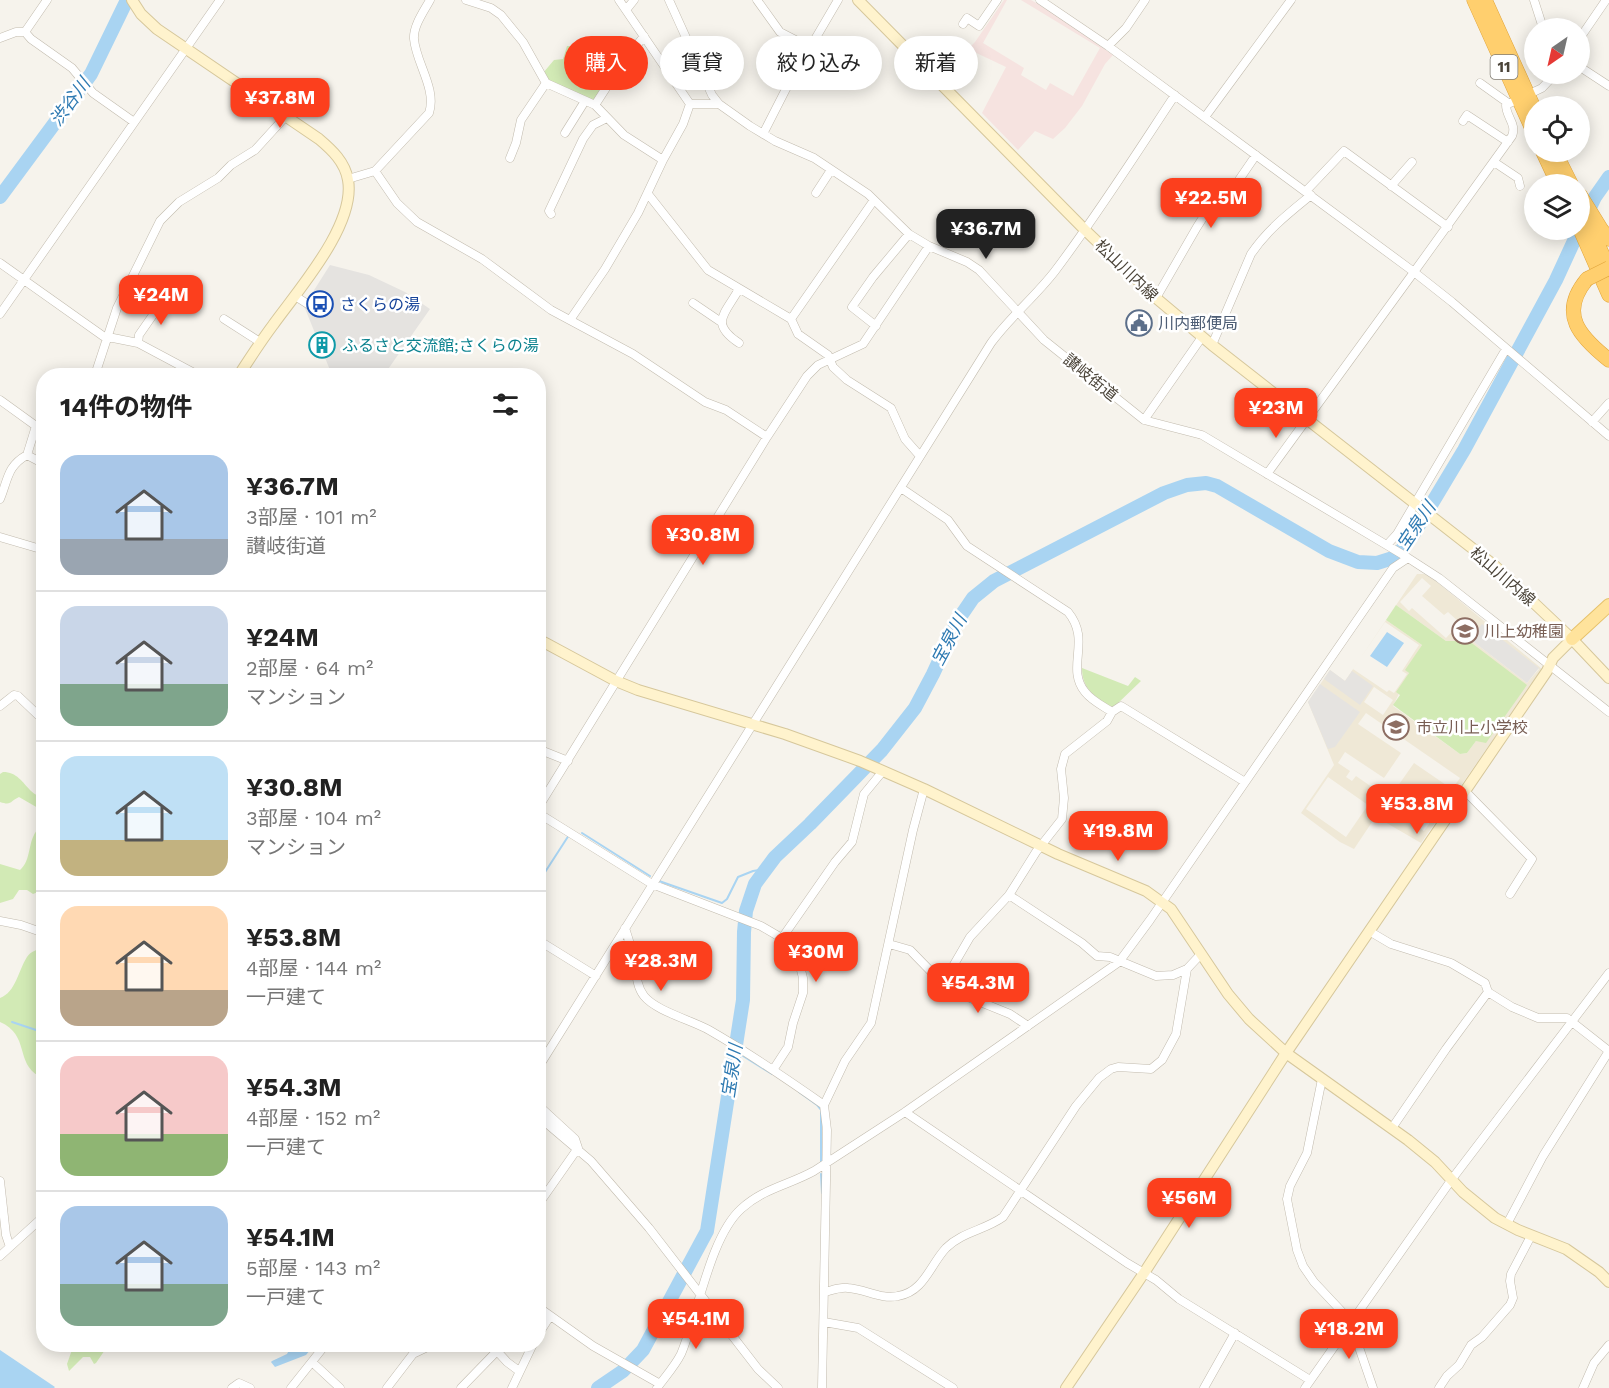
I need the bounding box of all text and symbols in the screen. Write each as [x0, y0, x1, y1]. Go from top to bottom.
north arrow [1524, 18, 1590, 84]
map controls [1524, 18, 1590, 240]
chip: 購入 [564, 36, 648, 90]
chip: 賃貸 [660, 36, 744, 90]
chip: 絞り込み [756, 36, 882, 90]
chip: 新着 [894, 36, 978, 90]
road number: 11 [1490, 55, 1518, 79]
water label: 渋谷川 [45, 72, 95, 130]
pin: ¥37.8M [231, 78, 329, 129]
text: ¥37.8M [245, 85, 315, 109]
button: locate [1524, 96, 1590, 162]
button: layers [1524, 174, 1590, 240]
pin: ¥22.5M [1162, 178, 1260, 229]
text: ¥22.5M [1175, 185, 1247, 209]
pin: ¥36.7M [937, 209, 1035, 260]
text: ¥36.7M [950, 216, 1022, 240]
street label: 松山川内線 [1091, 236, 1162, 305]
pin: ¥24M [125, 275, 197, 326]
text: ¥24M [133, 282, 189, 306]
bus stop icon: さくらの湯 [305, 289, 335, 319]
place label: さくらの湯 [340, 295, 420, 314]
public building icon: 川内郵便局 [1124, 308, 1154, 338]
place label: 川内郵便局 [1158, 314, 1238, 333]
building icon: ふるさと交流館;さくらの湯 [307, 330, 337, 360]
place label: ふるさと交流館;さくらの湯 [342, 336, 539, 355]
street label: 讃岐街道 [1060, 350, 1122, 405]
icon: filters [489, 388, 522, 421]
pin: ¥23M [1240, 388, 1312, 439]
text: 14件の物件 [60, 392, 192, 422]
text: ¥23M [1248, 395, 1304, 419]
text: ¥36.7M [246, 471, 339, 501]
icon: home [108, 479, 180, 551]
water label: 宝泉川 [1392, 496, 1441, 554]
text: 3部屋 · 101 m² [246, 505, 377, 529]
pin: ¥30.8M [654, 515, 752, 566]
text: ¥30.8M [666, 522, 740, 546]
text: 讃岐街道 [246, 534, 326, 558]
street label: 松山川内線 [1466, 543, 1539, 610]
water label: 宝泉川 [927, 609, 971, 669]
school or university icon: 川上幼稚園 [1450, 616, 1480, 646]
text: ¥24M [246, 622, 319, 652]
place label: 川上幼稚園 [1484, 622, 1564, 641]
icon: home [108, 630, 180, 702]
text: 2部屋 · 64 m² [246, 656, 373, 680]
text: マンション [246, 685, 346, 709]
school or university icon: 市立川上小学校 [1381, 712, 1411, 742]
place label: 市立川上小学校 [1416, 718, 1528, 737]
text: ¥30.8M [246, 772, 343, 802]
icon: home [108, 780, 180, 852]
pin: ¥53.8M [1368, 784, 1466, 835]
text: ¥53.8M [1380, 791, 1454, 815]
text: 3部屋 · 104 m² [246, 806, 381, 830]
pin: ¥19.8M [1069, 811, 1167, 862]
text: ¥19.8M [1083, 818, 1153, 842]
text: マンション [246, 835, 346, 859]
text: ¥53.8M [246, 922, 341, 952]
icon: home [108, 930, 180, 1002]
pin: ¥30M [780, 932, 852, 983]
text: ¥30M [788, 939, 844, 963]
pin: ¥28.3M [612, 941, 710, 992]
text: ¥28.3M [624, 948, 698, 972]
text: 4部屋 · 144 m² [246, 956, 381, 980]
pin: ¥54.3M [929, 963, 1027, 1014]
text: ¥54.3M [941, 970, 1015, 994]
text: 一戸建て [246, 985, 326, 1009]
water label: 宝泉川 [717, 1041, 746, 1099]
text: ¥54.3M [246, 1072, 342, 1102]
icon: home [108, 1080, 180, 1152]
text: 4部屋 · 152 m² [246, 1106, 380, 1130]
text: 一戸建て [246, 1135, 326, 1159]
pin: ¥56M [1153, 1178, 1225, 1229]
text: ¥56M [1161, 1185, 1217, 1209]
text: ¥54.1M [246, 1222, 335, 1252]
icon: home [108, 1230, 180, 1302]
text: 5部屋 · 143 m² [246, 1256, 380, 1280]
text: 一戸建て [246, 1285, 326, 1309]
pin: ¥54.1M [647, 1299, 745, 1350]
text: ¥54.1M [662, 1306, 730, 1330]
pin: ¥18.2M [1300, 1309, 1398, 1360]
text: ¥18.2M [1314, 1316, 1384, 1340]

